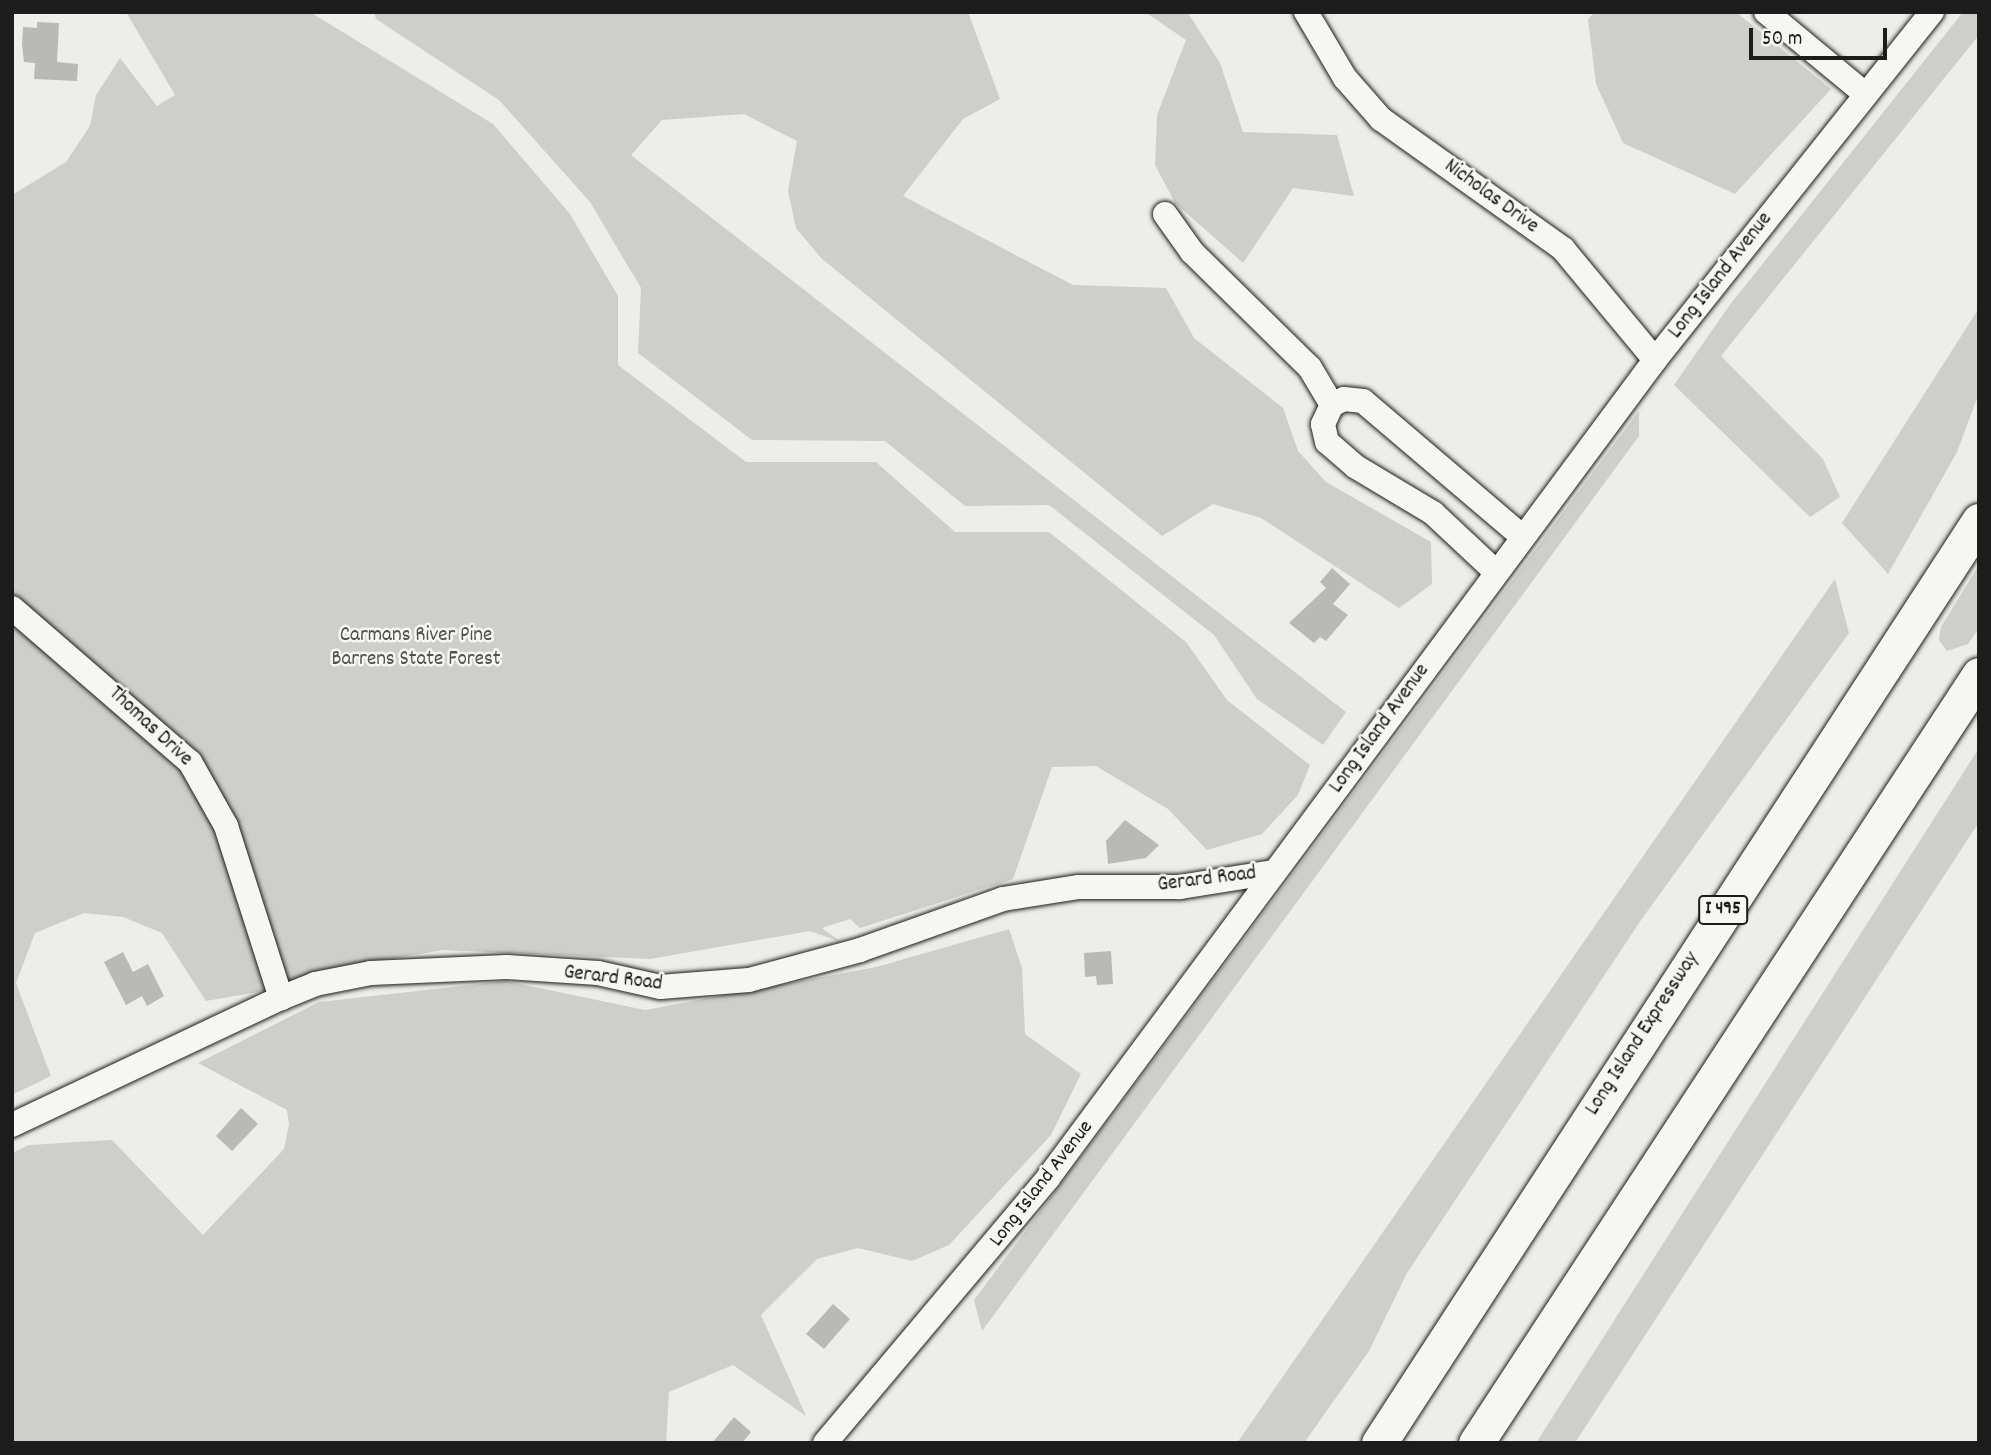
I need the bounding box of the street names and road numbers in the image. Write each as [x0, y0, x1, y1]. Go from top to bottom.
street label: Nicholas Drive [1439, 154, 1543, 240]
street label: Long Island Avenue [1664, 208, 1778, 344]
street label: Long Island Avenue [1325, 659, 1435, 799]
street label: Thomas Drive [103, 682, 197, 772]
street label: Gerard Road [1156, 861, 1258, 899]
road number: I 495 [1697, 894, 1749, 926]
street label: Long Island Expressway [1581, 948, 1705, 1120]
street label: Gerard Road [562, 960, 664, 998]
street label: Long Island Avenue [985, 1116, 1099, 1252]

